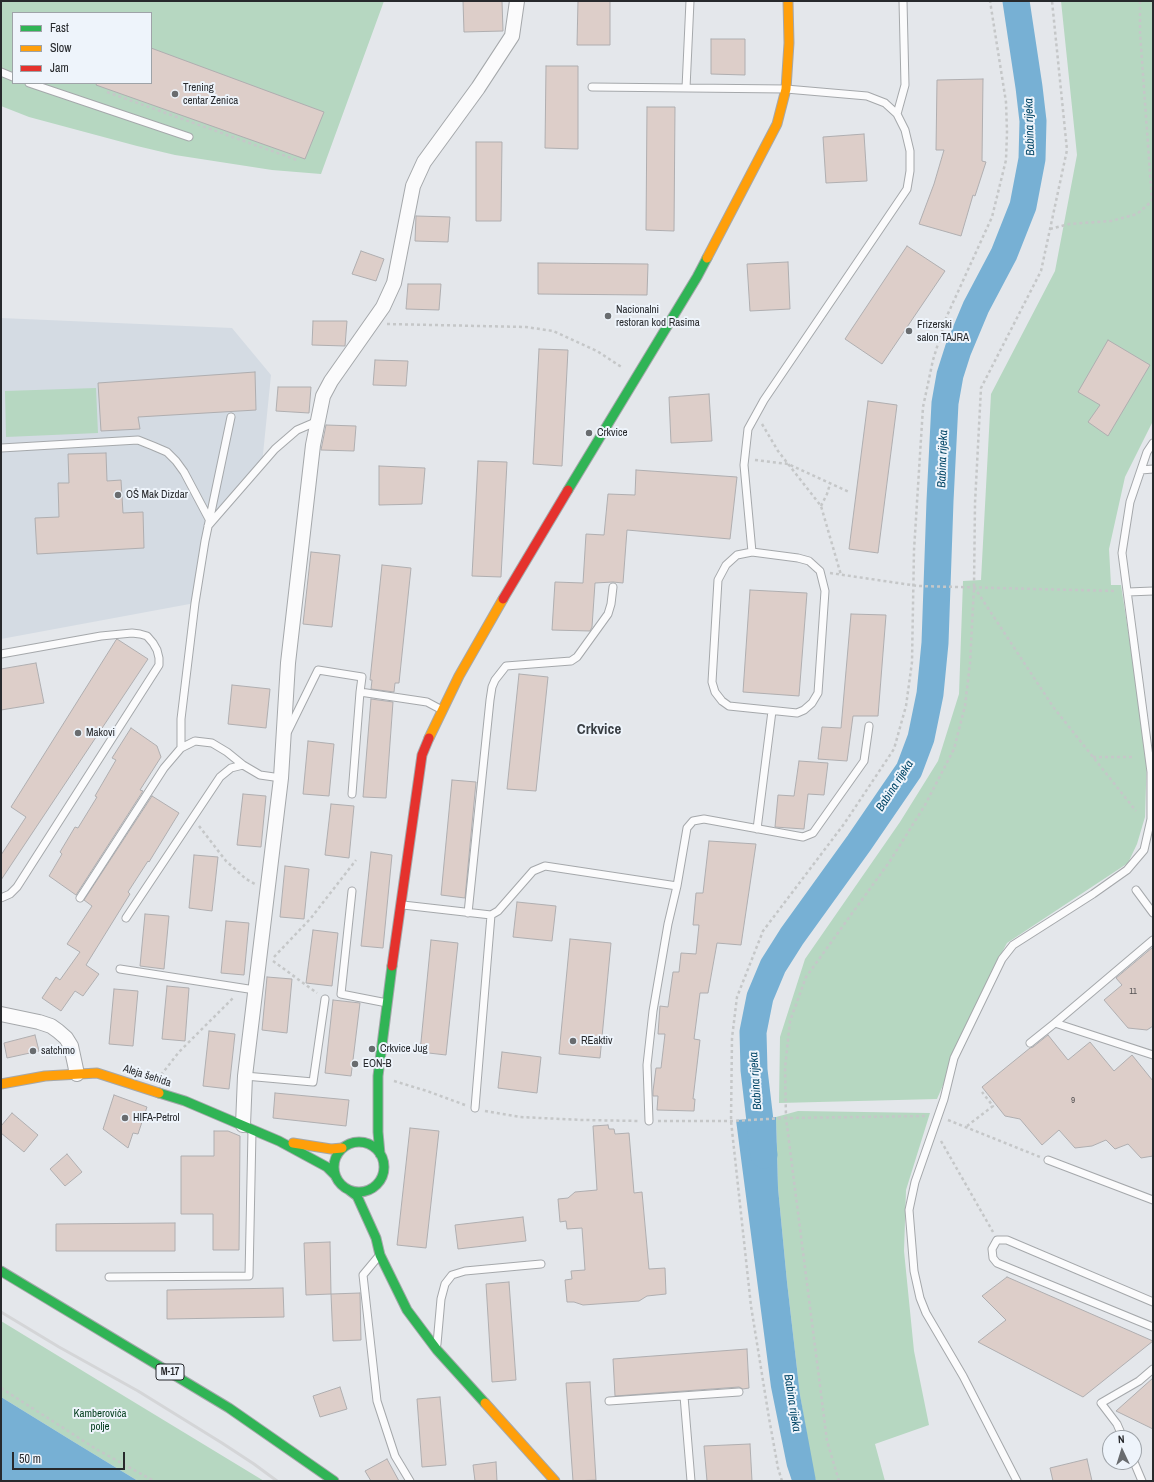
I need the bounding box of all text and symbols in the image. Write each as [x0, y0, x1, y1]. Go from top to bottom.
legend [12, 12, 152, 84]
text: Fast [50, 20, 69, 36]
text: Slow [50, 40, 71, 56]
text: Jam [50, 60, 69, 76]
place label: Trening centar Zenica [183, 81, 238, 107]
marker: Trening centar Zenica [170, 89, 180, 99]
water label: Babina rijeka [1022, 98, 1038, 156]
place label: Nacionalni restoran kod Rasima [616, 303, 700, 329]
marker: Nacionalni restoran kod Rasima [603, 311, 613, 321]
place label: Frizerski salon TAJRA [917, 318, 969, 344]
marker: Frizerski salon TAJRA [904, 326, 914, 336]
place label: Crkvice [597, 426, 628, 440]
marker: Crkvice [584, 428, 594, 438]
water label: Babina rijeka [935, 430, 951, 488]
place label: OŠ Mak Dizdar [126, 488, 188, 502]
marker: OŠ Mak Dizdar [113, 490, 123, 500]
district label: Crkvice [577, 721, 621, 739]
place label: Makovi [86, 726, 115, 740]
marker: Makovi [73, 728, 83, 738]
water label: Babina rijeka [873, 758, 917, 814]
house number: 11 [1129, 987, 1137, 997]
place label: REaktiv [581, 1034, 613, 1048]
marker: REaktiv [568, 1036, 578, 1046]
place label: Crkvice Jug [380, 1042, 428, 1056]
place label: satchmo [41, 1044, 75, 1058]
marker: Crkvice Jug [367, 1044, 377, 1054]
marker: satchmo [28, 1046, 38, 1056]
water label: Babina rijeka [747, 1052, 765, 1110]
place label: EON-B [363, 1057, 392, 1071]
marker: EON-B [350, 1059, 360, 1069]
street label: Aleja šehida [121, 1062, 173, 1090]
house number: 9 [1071, 1096, 1075, 1106]
place label: HIFA-Petrol [133, 1111, 180, 1125]
marker: HIFA-Petrol [120, 1113, 130, 1123]
road number: M-17 [156, 1364, 184, 1380]
water label: Babina rijeka [780, 1373, 804, 1433]
park label: Kamberovića polje [73, 1407, 127, 1433]
north arrow [1102, 1430, 1142, 1470]
text: N [1117, 1432, 1125, 1446]
scale bar [14, 1444, 127, 1470]
text: 50 m [19, 1451, 41, 1467]

